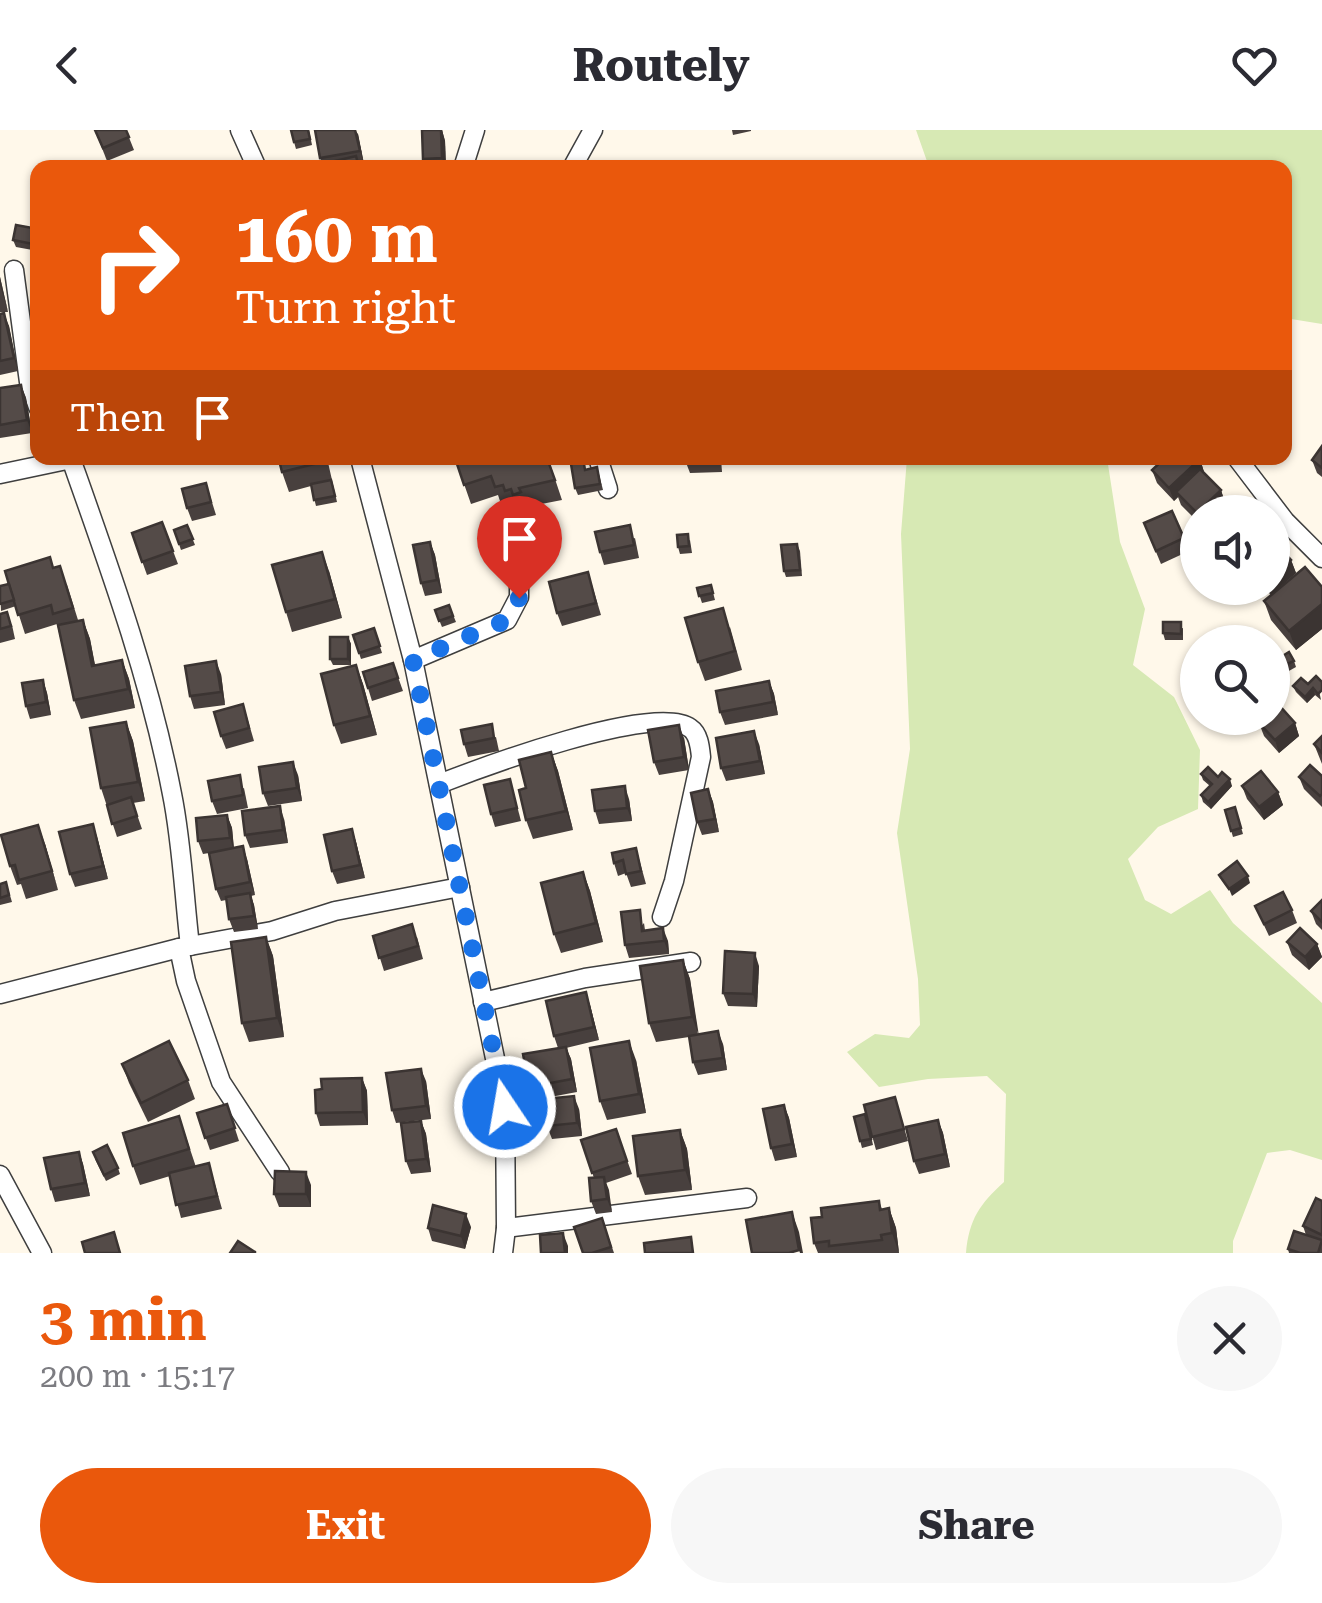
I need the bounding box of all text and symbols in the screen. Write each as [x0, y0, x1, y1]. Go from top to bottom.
icon: back [40, 38, 95, 93]
icon: heart [1227, 38, 1282, 93]
text: Routely [572, 39, 750, 92]
text: 160 m [235, 197, 438, 279]
icon: right [70, 200, 200, 330]
text: Turn right [235, 281, 456, 334]
icon: arrive [185, 390, 240, 445]
text: Then [70, 396, 165, 440]
map controls [1180, 495, 1290, 735]
button: sound [1180, 495, 1290, 605]
pin [477, 496, 562, 599]
icon: arrive [492, 511, 547, 566]
button: search [1180, 625, 1290, 735]
position arrow [453, 1055, 557, 1159]
text: 3 min [40, 1284, 207, 1355]
button: close [1177, 1286, 1282, 1391]
text: 200 m · 15:17 [40, 1357, 235, 1395]
button: Exit [40, 1468, 651, 1583]
button: Share [671, 1468, 1282, 1583]

